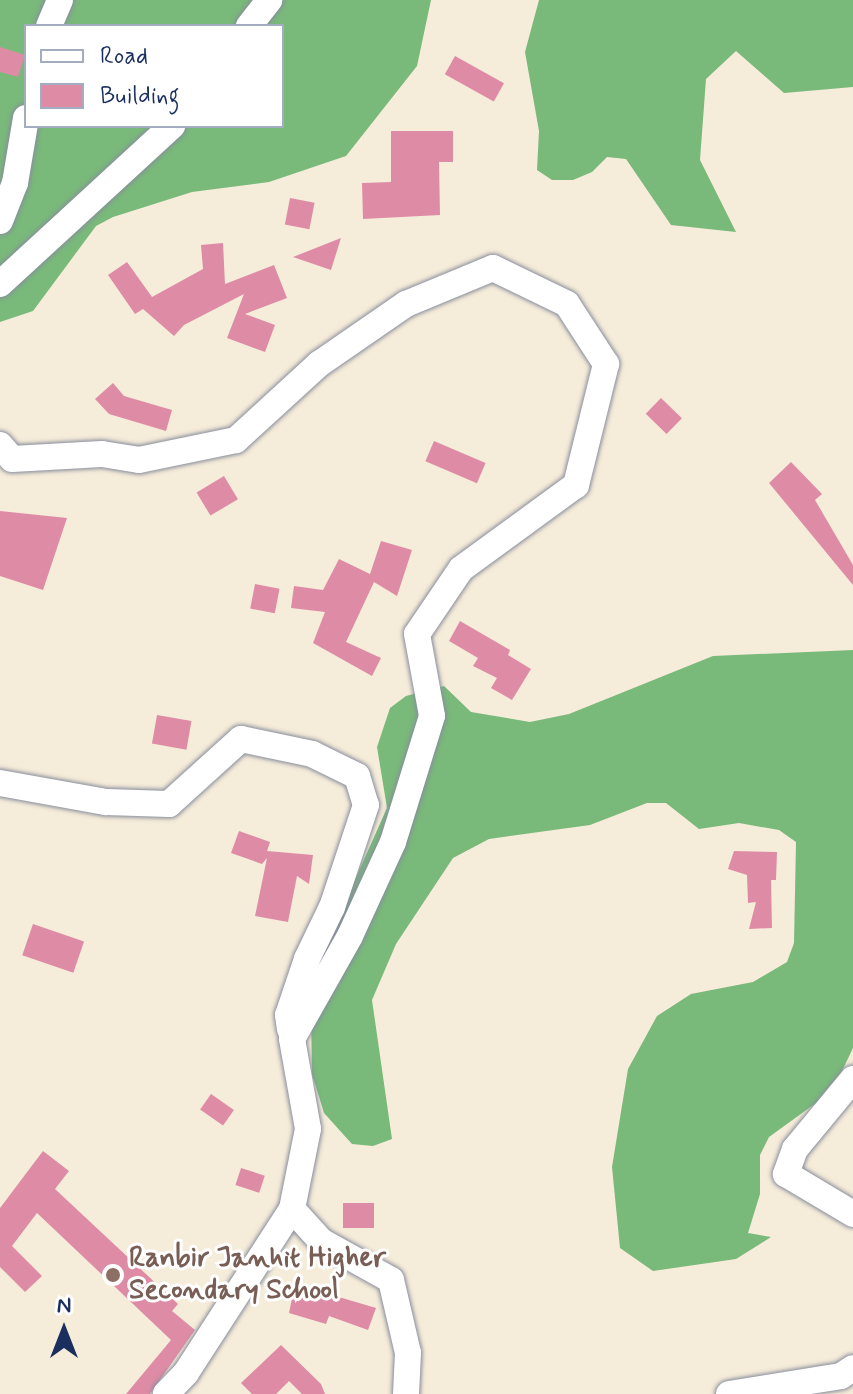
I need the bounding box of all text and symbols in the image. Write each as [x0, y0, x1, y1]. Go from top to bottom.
legend [24, 24, 284, 128]
text: Road [100, 41, 148, 72]
text: Building [100, 81, 180, 112]
place label: Ranbir Janhit Higher Secondary School [129, 1242, 382, 1308]
marker: Ranbir Janhit Higher Secondary School [104, 1266, 122, 1284]
north arrow [24, 1290, 104, 1370]
text: N [57, 1292, 71, 1320]

